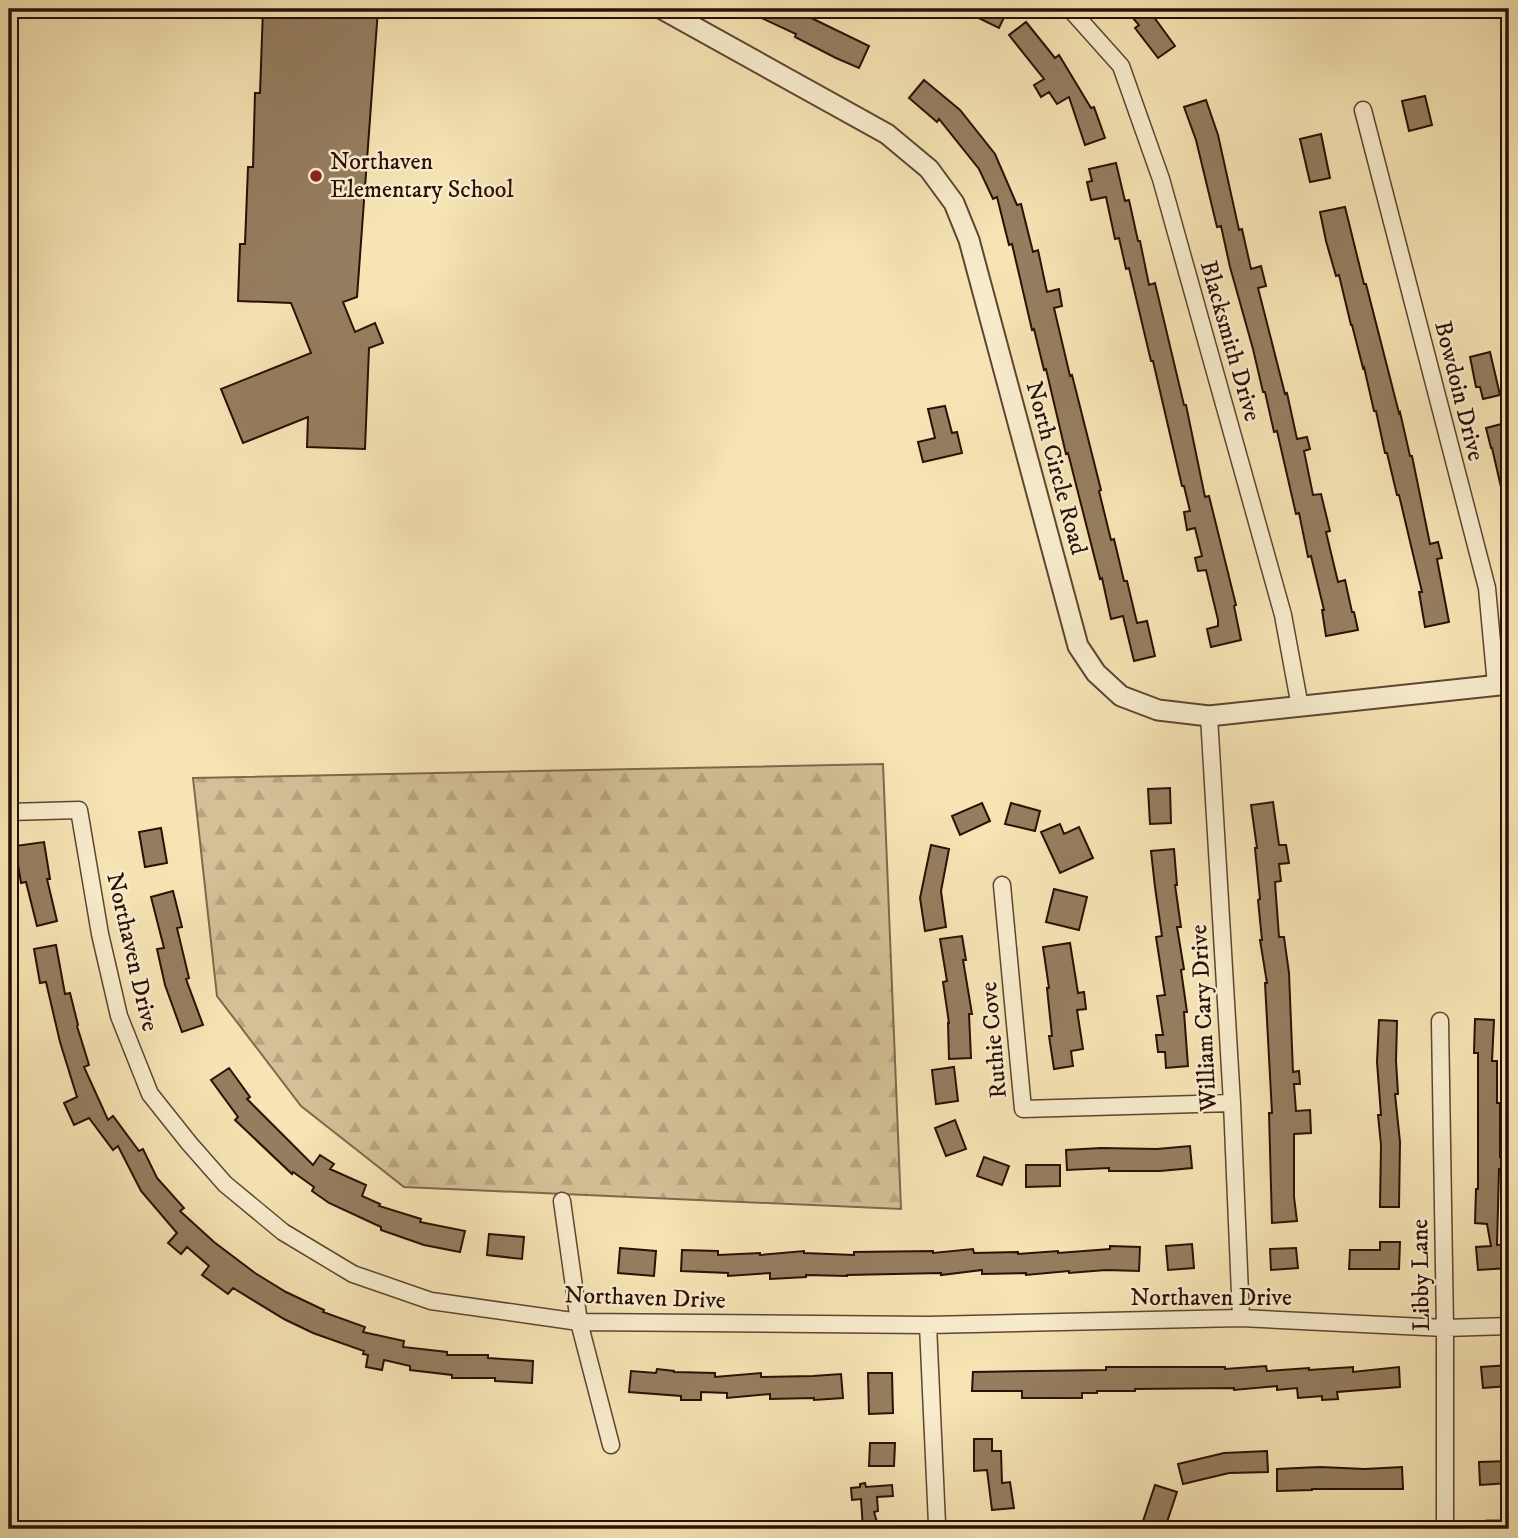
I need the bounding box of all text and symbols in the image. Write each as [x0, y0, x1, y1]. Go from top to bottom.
place label: Northaven Elementary School [330, 147, 514, 205]
marker: Northaven Elementary School [308, 168, 324, 184]
street label: Blacksmith Drive [1193, 257, 1267, 425]
street label: Bowdoin Drive [1427, 318, 1491, 464]
street label: North Circle Road [1018, 378, 1094, 558]
street label: Northaven Drive [99, 870, 165, 1034]
street label: William Cary Drive [1184, 924, 1224, 1113]
street label: Ruthie Cove [974, 980, 1014, 1100]
street label: Libby Lane [1405, 1218, 1437, 1331]
street label: Northaven Drive [564, 1280, 726, 1316]
street label: Northaven Drive [1130, 1283, 1292, 1313]

